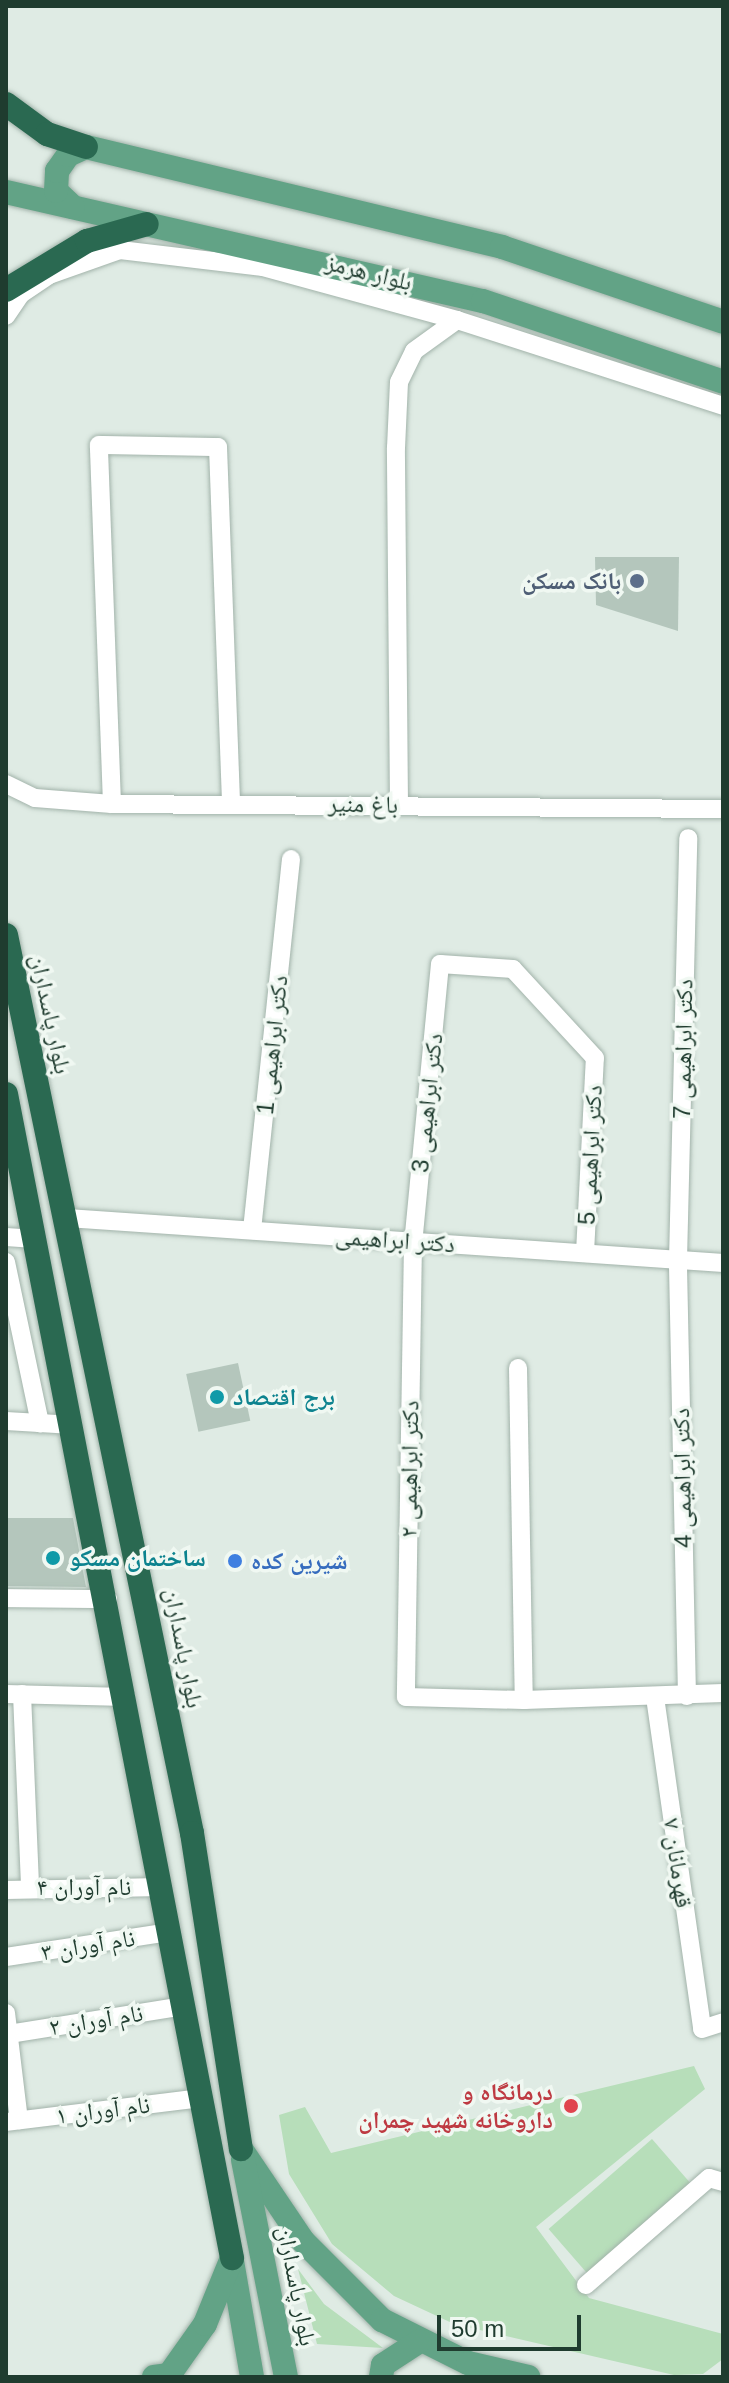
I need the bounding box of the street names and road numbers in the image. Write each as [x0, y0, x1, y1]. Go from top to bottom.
street label: بلوار هرمز [323, 247, 415, 297]
street label: باغ منیر [328, 789, 398, 819]
street label: بلوار پاسداران [24, 952, 78, 1076]
street label: دکتر ابراهیمی 1 [250, 974, 294, 1116]
street label: دکتر ابراهیمی 7 [667, 979, 699, 1119]
street label: دکتر ابراهیمی 3 [405, 1032, 449, 1174]
street label: دکتر ابراهیمی 5 [572, 1084, 608, 1226]
street label: دکتر ابراهیمی [334, 1221, 456, 1259]
street label: دکتر ابراهیمی ۲ [393, 1400, 425, 1538]
street label: دکتر ابراهیمی 4 [666, 1408, 698, 1548]
street label: بلوار پاسداران [158, 1586, 210, 1710]
street label: قهرمانان ۷ [657, 1816, 699, 1910]
street label: نام آوران ۴ [37, 1873, 131, 1901]
street label: نام آوران ۳ [39, 1923, 137, 1967]
street label: نام آوران ۲ [47, 1998, 145, 2042]
street label: نام آوران ۱ [54, 2090, 152, 2130]
street label: بلوار پاسداران [271, 2224, 323, 2348]

